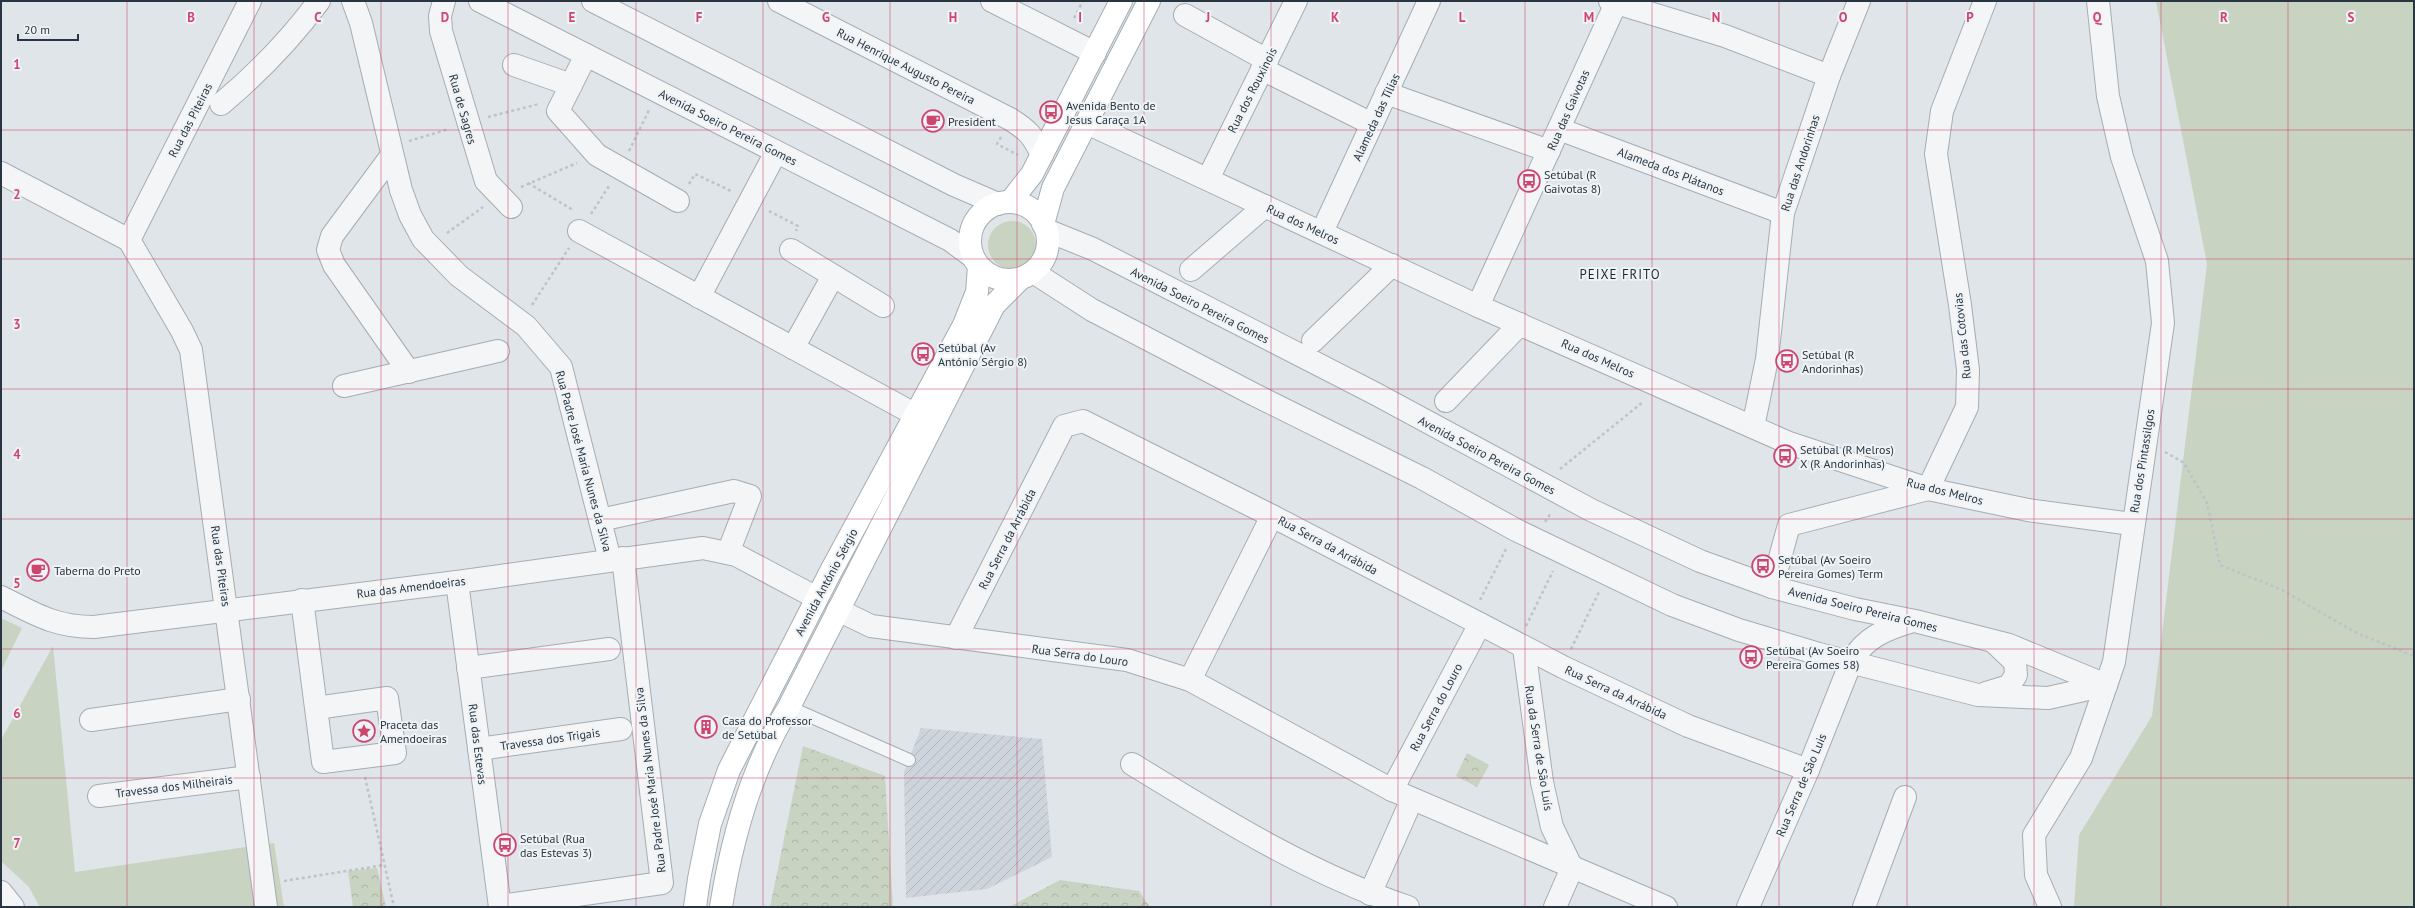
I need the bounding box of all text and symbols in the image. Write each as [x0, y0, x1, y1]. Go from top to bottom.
text: B [187, 9, 195, 26]
text: C [314, 9, 322, 26]
text: D [441, 9, 449, 26]
text: E [569, 9, 576, 26]
text: F [696, 9, 703, 26]
text: G [822, 9, 830, 26]
text: H [949, 9, 957, 26]
text: I [1078, 9, 1082, 26]
text: J [1205, 9, 1210, 26]
text: K [1331, 9, 1339, 26]
text: L [1459, 9, 1466, 26]
text: M [1584, 9, 1594, 26]
text: N [1712, 9, 1720, 26]
text: O [1839, 9, 1848, 26]
text: P [1966, 9, 1974, 26]
text: Q [2093, 9, 2103, 26]
text: R [2220, 9, 2228, 26]
text: S [2348, 9, 2355, 26]
scale bar [18, 16, 78, 42]
text: 20 m [24, 22, 50, 37]
street label: Rua Henrique Augusto Pereira [834, 25, 978, 108]
street label: Rua dos Rouxinois [1224, 45, 1280, 135]
text: 1 [13, 56, 21, 73]
street label: Rua das Gaivotas [1543, 67, 1593, 153]
street label: Alameda das Tílias [1349, 71, 1403, 163]
street label: Rua de Sagres [446, 72, 480, 146]
street label: Rua das Piteiras [165, 80, 215, 160]
street label: Avenida Soeiro Pereira Gomes [656, 86, 800, 168]
place label: Avenida Bento de Jesus Caraça 1A [1065, 98, 1156, 127]
bus stop icon: Avenida Bento de Jesus Caraça 1A [1038, 99, 1064, 125]
cafe icon: President [920, 108, 946, 134]
street label: Rua das Andorinhas [1777, 113, 1823, 213]
place label: President [948, 114, 996, 129]
street label: Alameda dos Plátanos [1615, 144, 1727, 198]
place label: Setúbal (R Gaivotas 8) [1544, 167, 1601, 196]
bus stop icon: Setúbal (R Gaivotas 8) [1516, 168, 1542, 194]
text: 2 [13, 186, 21, 203]
street label: Rua dos Melros [1264, 201, 1342, 247]
street label: Avenida Soeiro Pereira Gomes [1128, 264, 1272, 346]
district label: PEIXE FRITO [1579, 266, 1661, 283]
street label: Rua das Cotovias [1950, 292, 1974, 380]
text: 3 [13, 316, 21, 333]
street label: Rua dos Melros [1559, 335, 1637, 381]
place label: Setúbal (Av António Sérgio 8) [938, 340, 1027, 369]
bus stop icon: Setúbal (Av António Sérgio 8) [910, 341, 936, 367]
place label: Setúbal (R Andorinhas) [1802, 347, 1863, 376]
bus stop icon: Setúbal (R Andorinhas) [1774, 348, 1800, 374]
street label: Rua Padre José Maria Nunes da Silva [553, 369, 615, 553]
street label: Rua dos Pintassilgos [2126, 408, 2158, 514]
street label: Avenida Soeiro Pereira Gomes [1416, 412, 1558, 498]
place label: Setúbal (R Melros) X (R Andorinhas) [1800, 442, 1894, 471]
bus stop icon: Setúbal (R Melros) X (R Andorinhas) [1772, 443, 1798, 469]
text: 4 [13, 446, 21, 463]
street label: Rua dos Melros [1905, 474, 1985, 508]
street label: Rua Serra da Arrábida [975, 486, 1039, 592]
street label: Rua Serra da Arrábida [1276, 512, 1381, 578]
street label: Rua das Piteiras [208, 525, 234, 607]
street label: Avenida António Sérgio [791, 526, 861, 638]
place label: Setúbal (Av Soeiro Pereira Gomes) Term [1778, 552, 1883, 581]
bus stop icon: Setúbal (Av Soeiro Pereira Gomes) Term [1750, 553, 1776, 579]
cafe icon: Taberna do Preto [25, 557, 51, 583]
place label: Taberna do Preto [54, 563, 141, 578]
street label: Rua das Amendoeiras [356, 573, 466, 601]
text: 5 [13, 575, 21, 592]
street label: Avenida Soeiro Pereira Gomes [1787, 583, 1939, 635]
street label: Rua Serra do Louro [1031, 641, 1129, 669]
place label: Setúbal (Av Soeiro Pereira Gomes 58) [1766, 643, 1859, 672]
bus stop icon: Setúbal (Av Soeiro Pereira Gomes 58) [1738, 644, 1764, 670]
street label: Rua Serra do Louro [1407, 660, 1465, 754]
street label: Rua Serra da Arrábida [1563, 662, 1669, 722]
street label: Rua da Serra de São Luís [1522, 684, 1556, 812]
street label: Rua Padre José Maria Nunes da Silva [631, 686, 669, 874]
street label: Rua das Estevas [466, 703, 490, 785]
text: 6 [13, 705, 21, 722]
place label: Casa do Professor de Setúbal [722, 713, 812, 742]
building icon: Casa do Professor de Setúbal [693, 714, 719, 740]
place label: Praceta das Amendoeiras [380, 717, 447, 746]
place icon: Praceta das Amendoeiras [351, 718, 377, 744]
street label: Travessa dos Trigais [499, 725, 601, 753]
street label: Rua Serra de São Luis [1772, 731, 1830, 839]
street label: Travessa dos Milheirais [115, 771, 233, 801]
place label: Setúbal (Rua das Estevas 3) [520, 831, 592, 860]
bus stop icon: Setúbal (Rua das Estevas 3) [492, 832, 518, 858]
text: 7 [13, 835, 21, 852]

